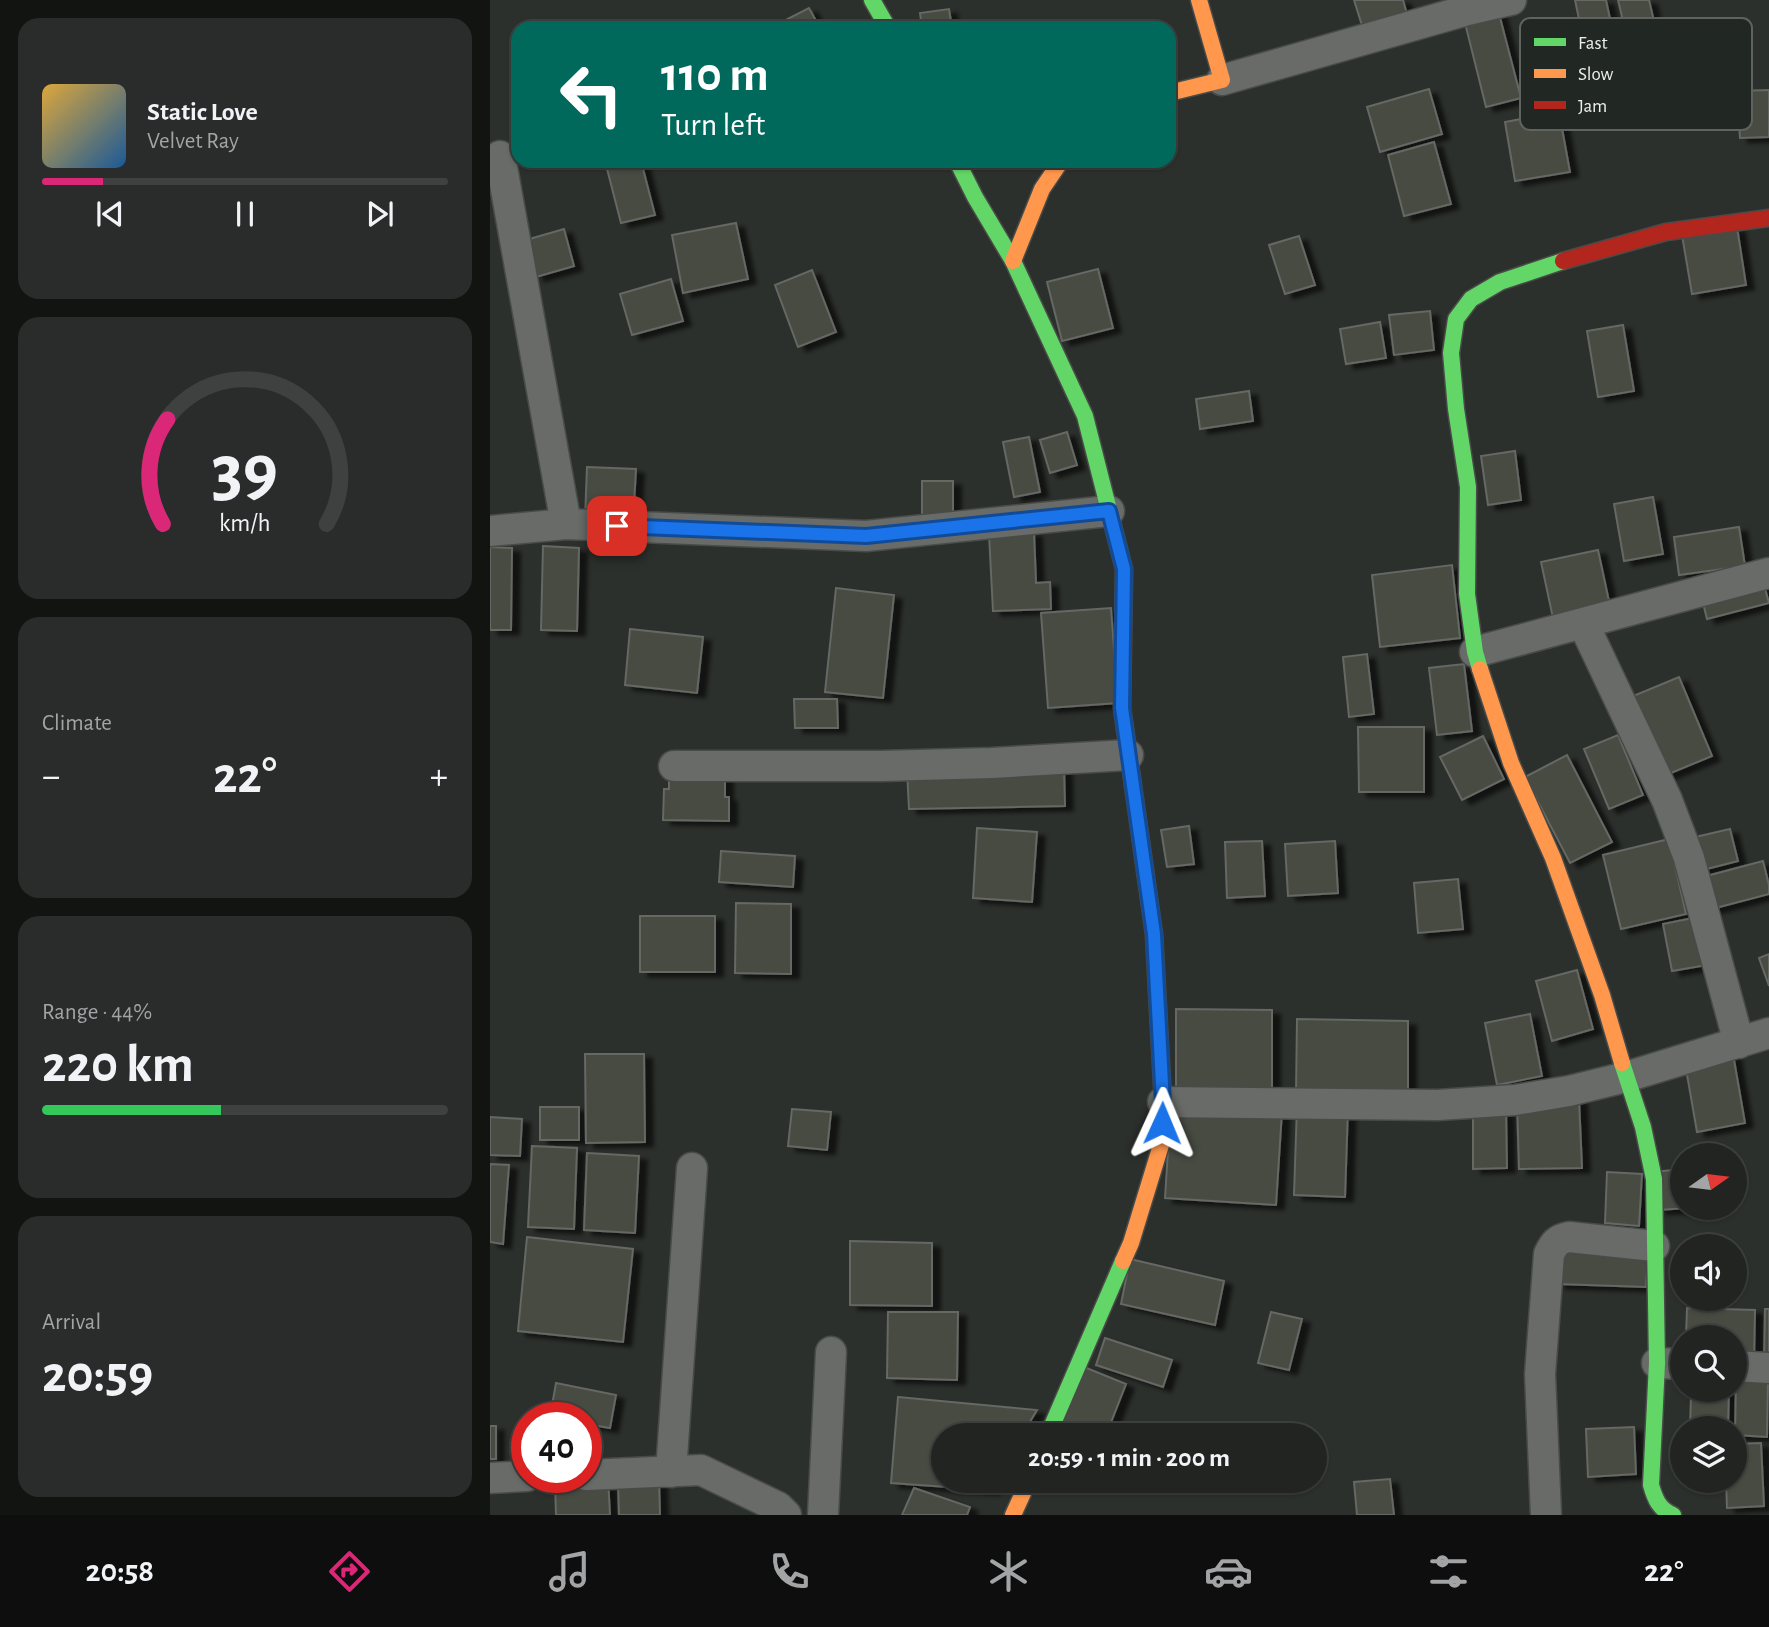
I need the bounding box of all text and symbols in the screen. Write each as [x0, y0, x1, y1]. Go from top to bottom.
legend [1520, 18, 1752, 130]
text: Fast [1578, 34, 1608, 53]
icon: left [546, 49, 637, 140]
text: 110 m [661, 51, 769, 100]
text: Slow [1578, 65, 1614, 84]
text: Jam [1578, 97, 1607, 116]
text: Static Love [147, 99, 258, 125]
text: Turn left [661, 109, 765, 141]
text: Velvet Ray [147, 130, 239, 153]
icon: previous [91, 195, 129, 233]
icon: pause [226, 195, 264, 233]
icon: next [361, 195, 399, 233]
text: 39 [212, 437, 278, 510]
pin [587, 496, 647, 556]
icon: arrive [598, 507, 636, 545]
text: km/h [219, 511, 271, 536]
text: Climate [42, 712, 112, 735]
text: 22° [213, 750, 277, 802]
text: − [42, 758, 60, 796]
text: + [430, 758, 448, 796]
text: Range · 44% [42, 1001, 152, 1024]
text: 220 km [42, 1039, 194, 1091]
position arrow [1125, 1086, 1199, 1160]
north arrow [1670, 1143, 1746, 1220]
map controls [1670, 1143, 1747, 1493]
button: sound [1670, 1234, 1747, 1311]
text: Arrival [42, 1311, 101, 1334]
button: search [1670, 1325, 1747, 1402]
text: 20:59 [42, 1349, 153, 1401]
speed limit sign: 40 [511, 1402, 602, 1493]
button: layers [1670, 1416, 1747, 1493]
text: 20:59 · 1 min · 200 m [1028, 1445, 1230, 1471]
icon: directions [325, 1547, 374, 1596]
icon: music [545, 1547, 594, 1596]
icon: phone [765, 1547, 814, 1596]
icon: climate [984, 1547, 1033, 1596]
icon: car [1204, 1547, 1253, 1596]
icon: filters [1424, 1547, 1473, 1596]
text: 20:58 [85, 1555, 154, 1587]
text: 22° [1644, 1555, 1684, 1587]

